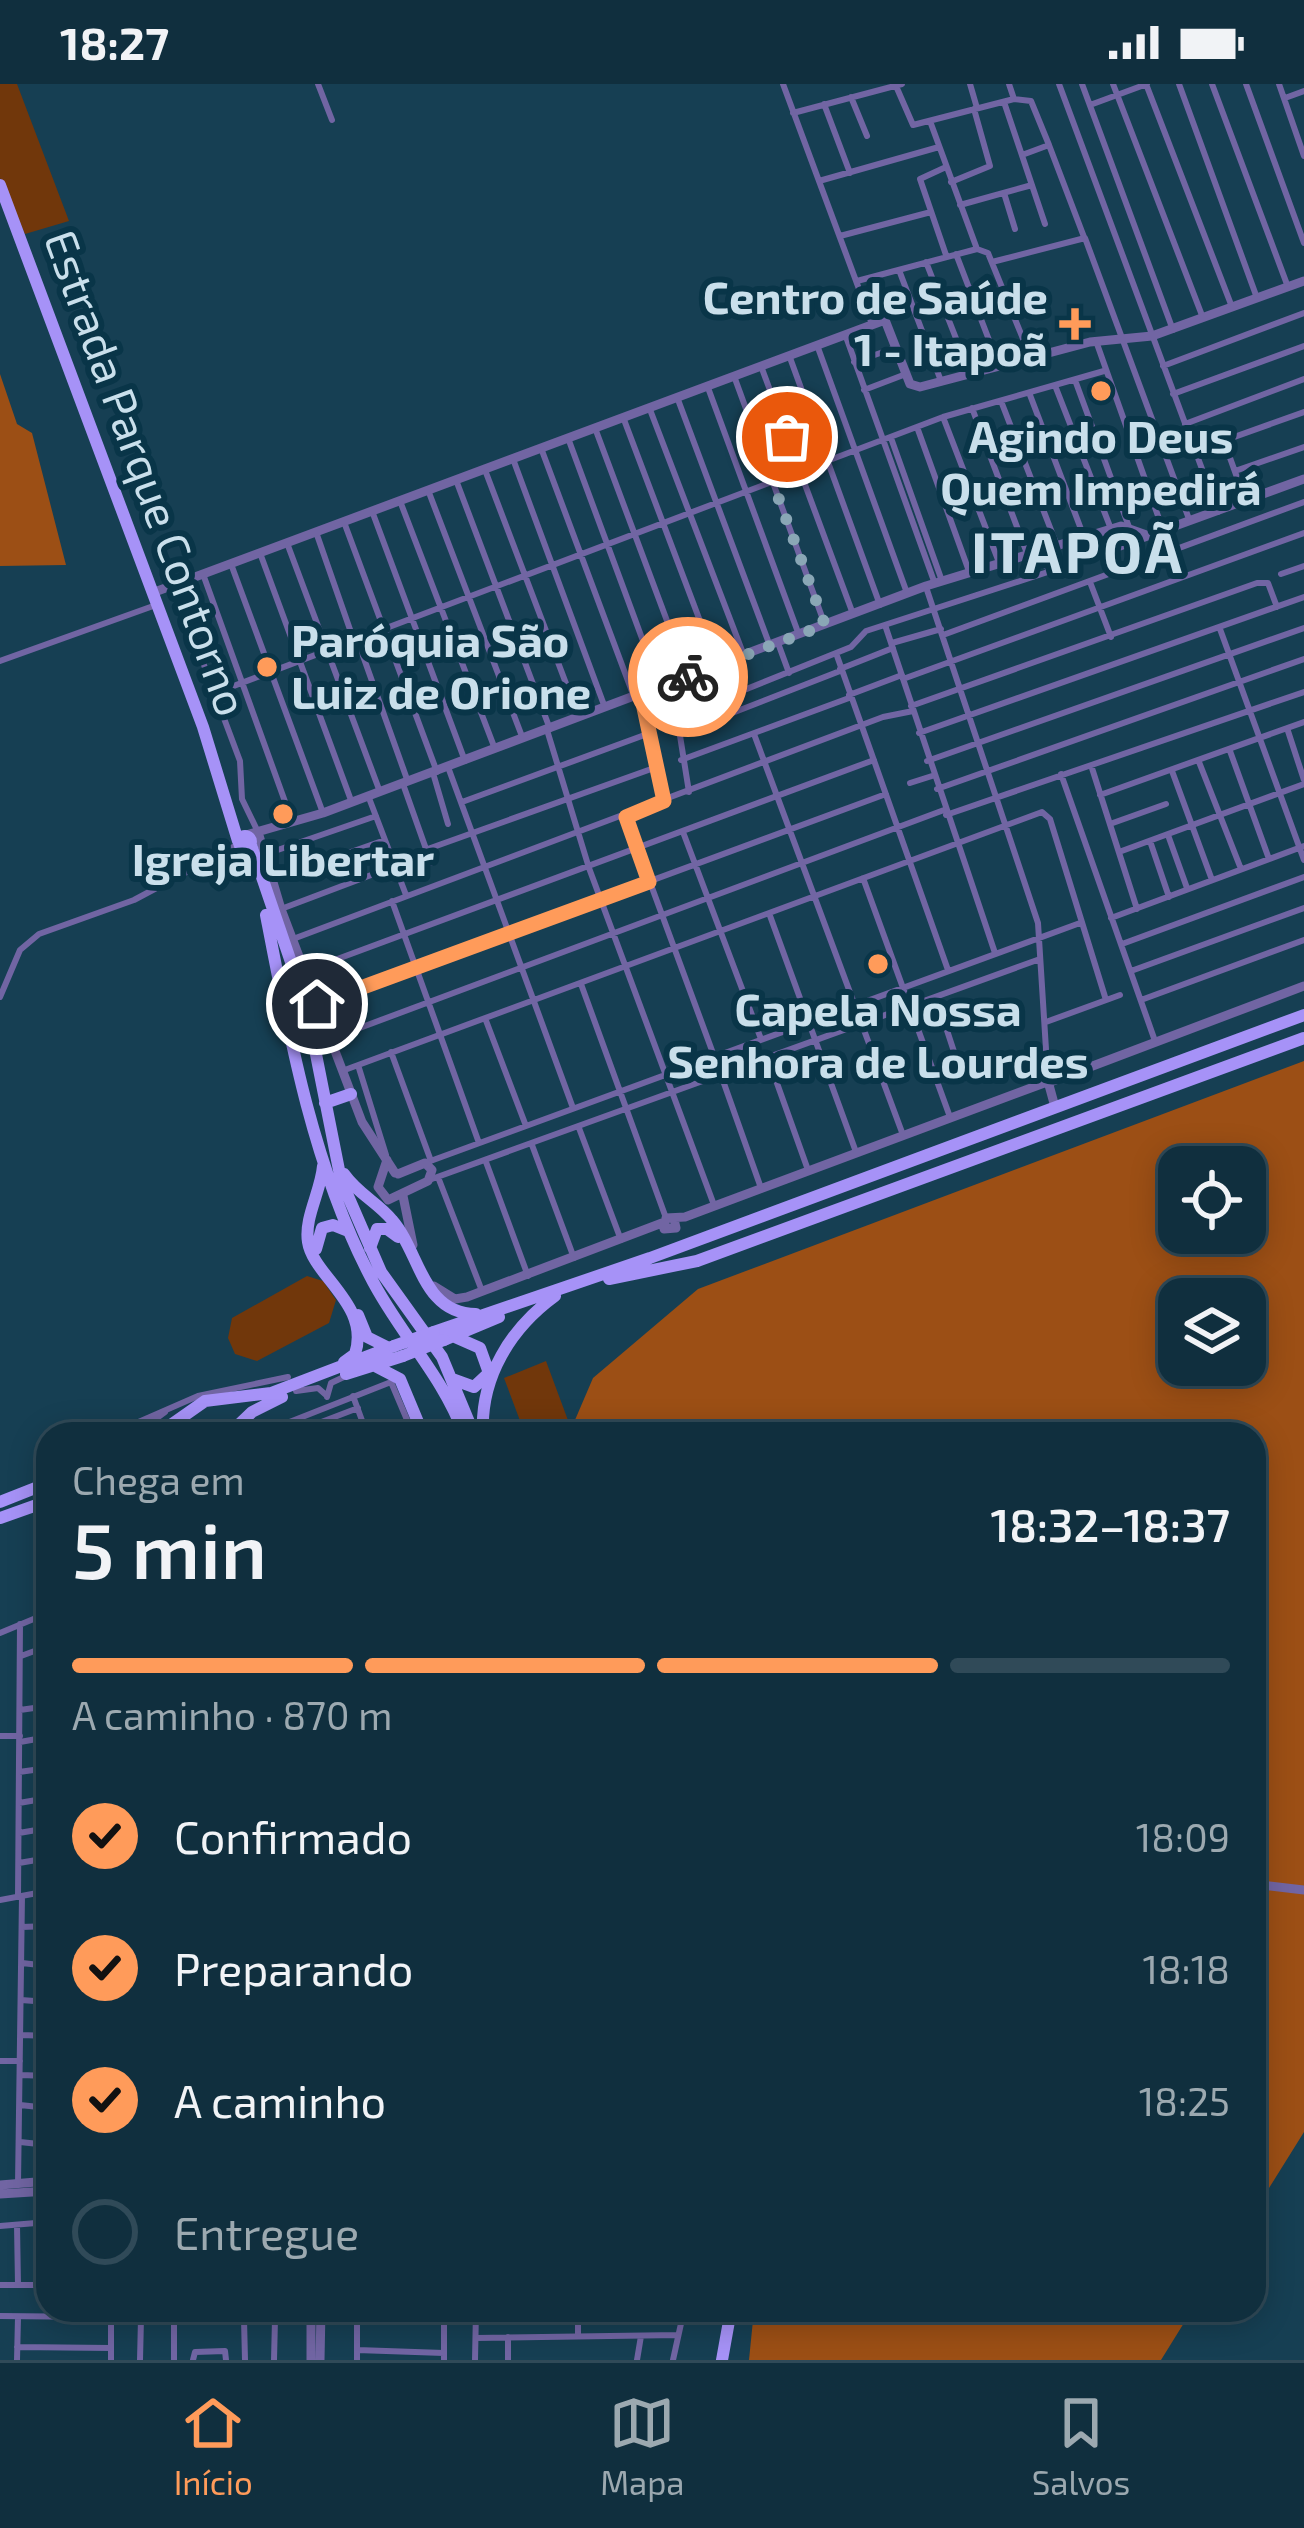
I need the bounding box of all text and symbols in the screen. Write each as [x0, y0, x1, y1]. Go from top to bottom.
text: 18:27 [60, 15, 169, 69]
street label: Estrada Parque Contorno [35, 222, 261, 722]
place label: Centro de Saúde 1 - Itapoã [703, 269, 1048, 375]
marker: Centro de Saúde 1 - Itapoã [1059, 308, 1091, 340]
marker: Agindo Deus Quem Impedirá [1088, 378, 1114, 404]
pin [736, 386, 838, 488]
icon: bag [754, 404, 820, 470]
place label: Agindo Deus Quem Impedirá [940, 408, 1262, 516]
district label: ITAPOÃ [971, 516, 1185, 584]
place label: Paróquia São Luiz de Orione [291, 612, 591, 718]
courier [628, 617, 748, 737]
icon: bike [655, 644, 721, 710]
marker: Paróquia São Luiz de Orione [254, 654, 280, 680]
marker: Igreja Libertar [270, 801, 296, 827]
place label: Igreja Libertar [132, 831, 434, 886]
marker: Capela Nossa Senhora de Lourdes [865, 951, 891, 977]
pin [266, 953, 368, 1055]
icon: home [284, 971, 350, 1037]
place label: Capela Nossa Senhora de Lourdes [667, 981, 1089, 1087]
map controls [1158, 1146, 1266, 1386]
button: locate [1158, 1146, 1266, 1254]
button: layers [1158, 1278, 1266, 1386]
text: Chega em [72, 1456, 245, 1503]
text: 18:32–18:37 [990, 1497, 1230, 1551]
text: 5 min [72, 1501, 267, 1595]
text: A caminho · 870 m [72, 1691, 392, 1738]
icon: check [72, 1803, 138, 1869]
text: Confirmado [174, 1809, 412, 1863]
text: 18:09 [1136, 1813, 1230, 1860]
icon: check [72, 1935, 138, 2001]
text: Preparando [174, 1941, 413, 1995]
text: 18:18 [1142, 1945, 1230, 1992]
icon: check [72, 2067, 138, 2133]
text: A caminho [174, 2073, 386, 2127]
text: 18:25 [1139, 2077, 1230, 2124]
text: Entregue [174, 2205, 359, 2259]
tab: Início [174, 2390, 253, 2502]
tab: Mapa [600, 2390, 684, 2502]
tab: Salvos [1032, 2390, 1130, 2502]

